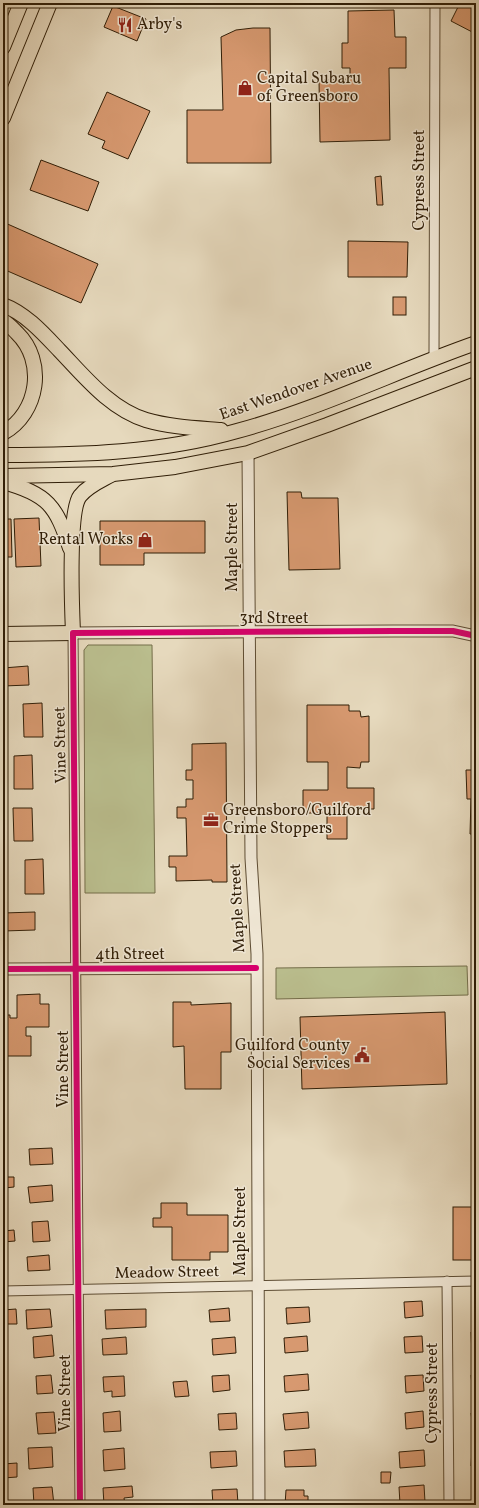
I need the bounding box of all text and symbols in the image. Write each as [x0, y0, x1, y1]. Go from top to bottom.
place label: Arby's [137, 14, 182, 36]
restaurant icon: Arby's [116, 16, 134, 34]
place label: Capital Subaru of Greensboro [257, 68, 361, 108]
shop icon: Capital Subaru of Greensboro [236, 79, 254, 97]
street label: Cypress Street [409, 129, 431, 230]
street label: East Wendover Avenue [217, 354, 375, 426]
street label: Maple Street [222, 502, 244, 592]
place label: Rental Works [39, 529, 133, 551]
shop icon: Rental Works [136, 531, 154, 549]
street label: 3rd Street [239, 608, 309, 630]
street label: Vine Street [49, 706, 73, 784]
place label: Greensboro/Guilford Crime Stoppers [223, 800, 371, 840]
office icon: Greensboro/Guilford Crime Stoppers [202, 811, 220, 829]
street label: Maple Street [225, 862, 251, 953]
street label: 4th Street [95, 944, 165, 966]
street label: Vine Street [53, 1030, 75, 1108]
place label: Guilford County Social Services [235, 1035, 350, 1075]
public building icon: Guilford County Social Services [353, 1046, 371, 1064]
street label: Maple Street [230, 1186, 252, 1276]
street label: Meadow Street [115, 1261, 220, 1285]
street label: Cypress Street [422, 1342, 444, 1443]
street label: Vine Street [55, 1354, 77, 1432]

